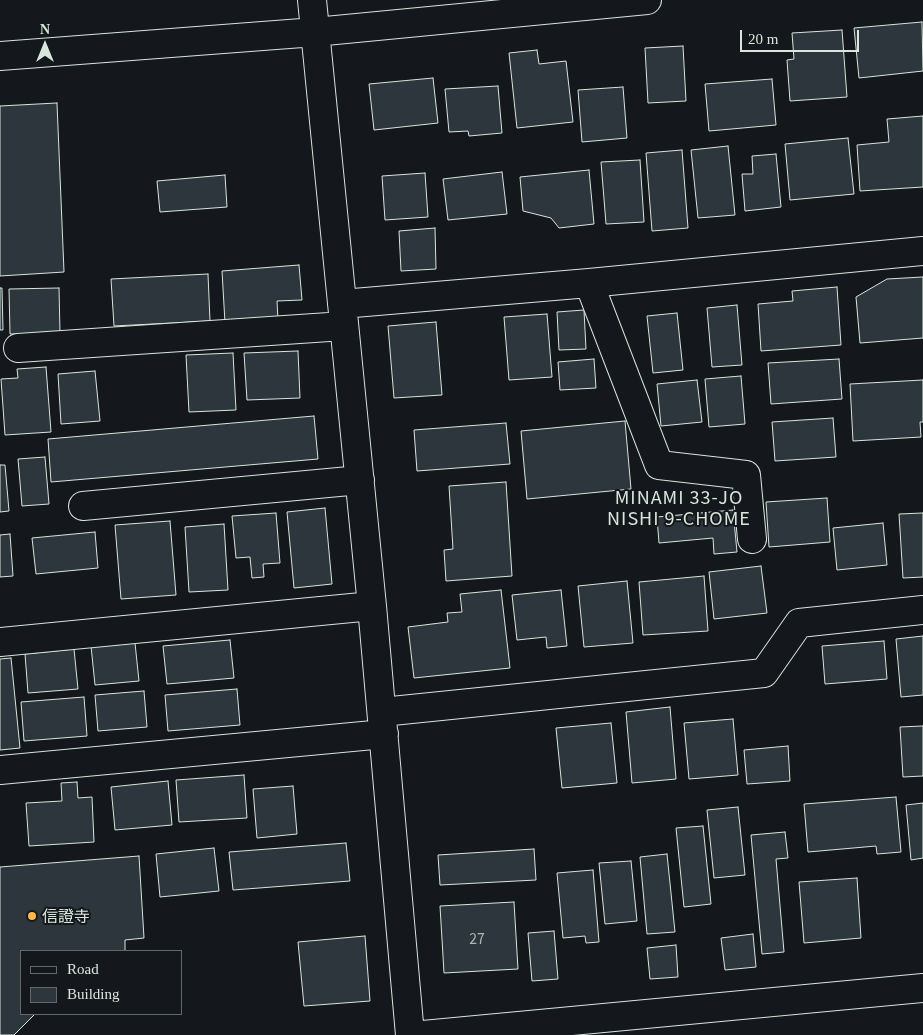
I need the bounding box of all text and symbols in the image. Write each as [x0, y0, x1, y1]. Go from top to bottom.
north arrow [20, 20, 70, 70]
scale bar [743, 20, 862, 52]
text: N [40, 22, 50, 37]
text: 20 m [748, 31, 778, 47]
district label: MINAMI 33-JO NISHI 9-CHOME [605, 486, 753, 528]
place label: 信證寺 [42, 906, 90, 926]
marker: 信證寺 [26, 910, 38, 922]
house number: 27 [469, 931, 485, 947]
legend [20, 950, 182, 1015]
text: Road [67, 961, 99, 977]
text: Building [67, 986, 120, 1002]

